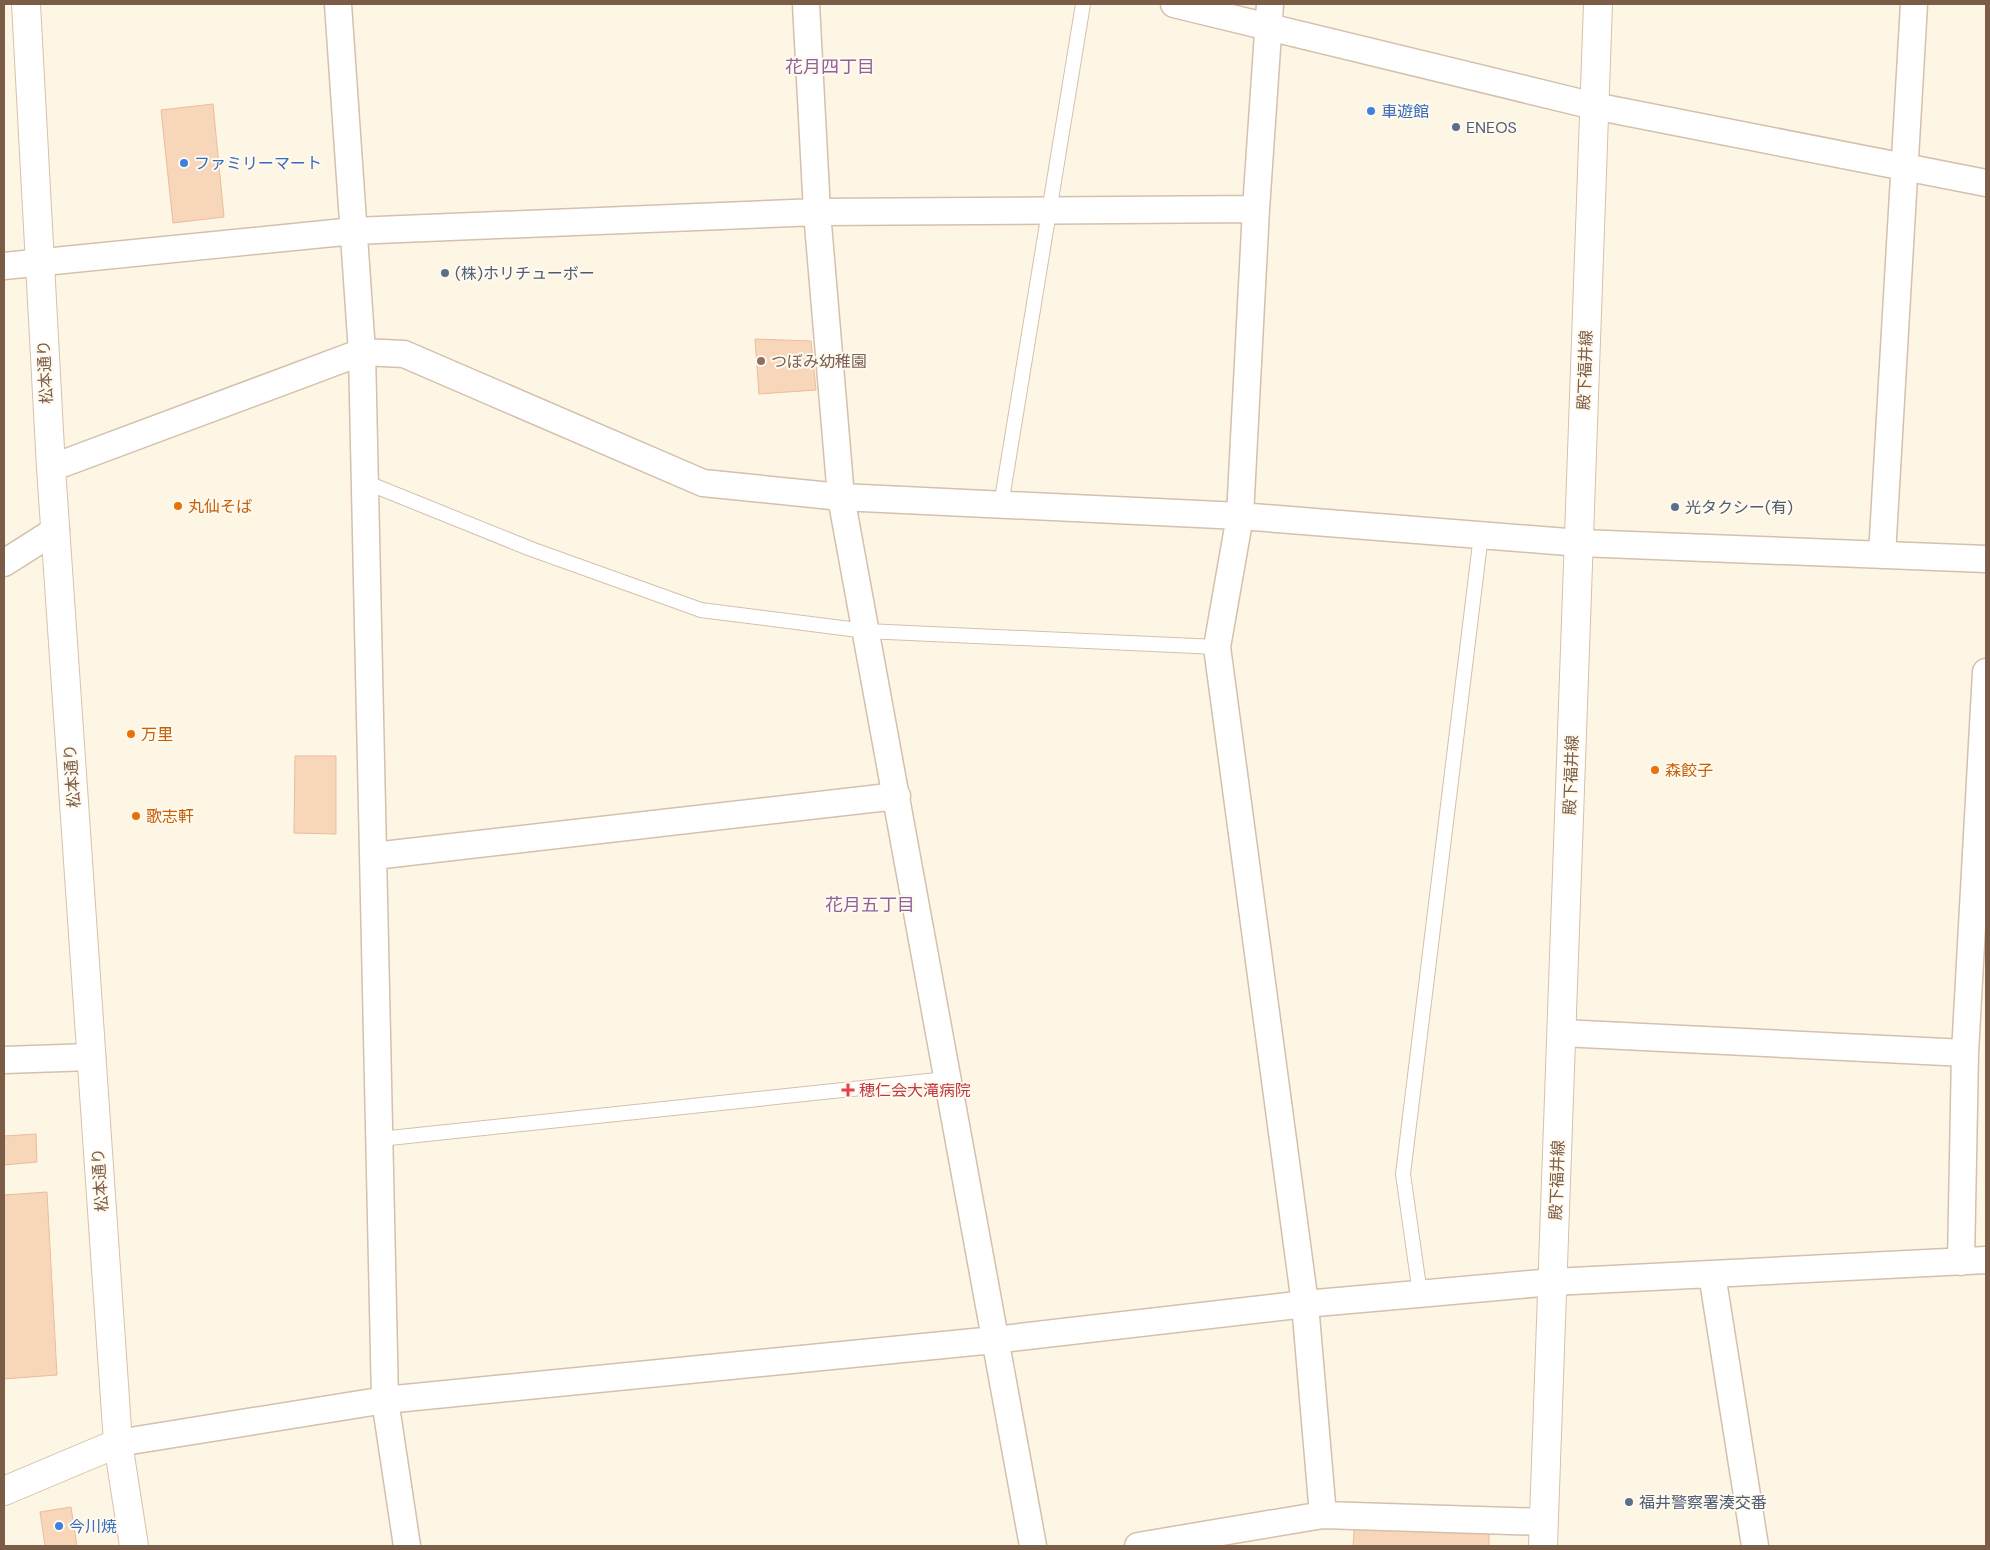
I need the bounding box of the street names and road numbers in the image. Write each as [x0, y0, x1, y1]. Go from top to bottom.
street label: 殿下福井線 [1573, 330, 1597, 410]
street label: 松本通り [33, 339, 57, 405]
street label: 殿下福井線 [1559, 735, 1583, 815]
street label: 松本通り [59, 743, 85, 809]
street label: 殿下福井線 [1545, 1140, 1569, 1220]
street label: 松本通り [87, 1147, 113, 1213]

